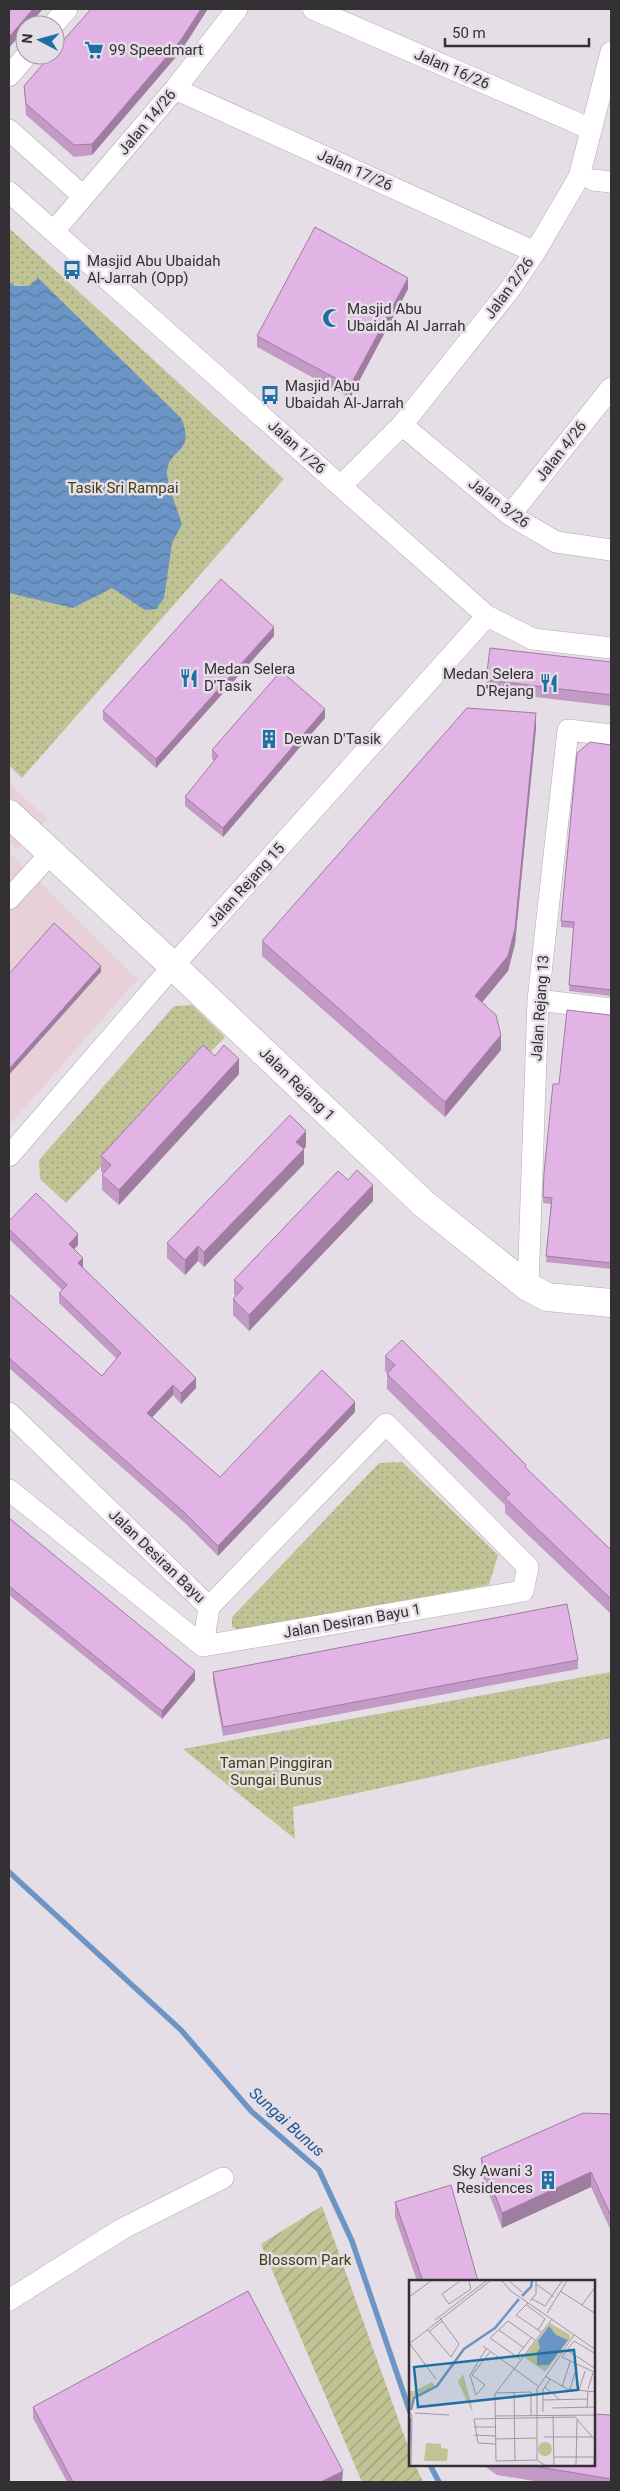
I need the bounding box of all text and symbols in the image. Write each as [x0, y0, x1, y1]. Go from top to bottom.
north arrow [15, 15, 65, 65]
scale bar [445, 15, 589, 47]
text: 50 m [452, 24, 486, 42]
text: N [19, 33, 36, 44]
supermarket icon: 99 Speedmart [83, 39, 105, 61]
place label: 99 Speedmart [109, 41, 203, 59]
street label: Jalan 16/26 [412, 45, 492, 93]
street label: Jalan 14/26 [114, 86, 180, 158]
street label: Jalan 17/26 [315, 145, 395, 195]
place label: Masjid Abu Ubaidah Al-Jarrah (Opp) [87, 252, 220, 287]
street label: Jalan 2/26 [481, 254, 537, 322]
bus stop icon: Masjid Abu Ubaidah Al-Jarrah (Opp) [61, 259, 83, 281]
place label: Masjid Abu Ubaidah Al Jarrah [347, 300, 465, 335]
mosque icon: Masjid Abu Ubaidah Al Jarrah [321, 307, 343, 329]
place label: Masjid Abu Ubaidah Al-Jarrah [285, 377, 404, 412]
bus stop icon: Masjid Abu Ubaidah Al-Jarrah [259, 384, 281, 406]
street label: Jalan 1/26 [264, 416, 330, 478]
street label: Jalan 4/26 [532, 417, 590, 485]
street label: Jalan 3/26 [465, 474, 533, 532]
park label: Tasik Sri Rampai [67, 479, 179, 497]
place label: Medan Selera D'Tasik [204, 660, 295, 695]
place label: Medan Selera D'Rejang [443, 665, 534, 700]
restaurant icon: Medan Selera D'Tasik [178, 667, 200, 689]
restaurant icon: Medan Selera D'Rejang [538, 672, 560, 694]
building icon: Dewan D'Tasik [258, 728, 280, 750]
place label: Dewan D'Tasik [284, 730, 381, 748]
street label: Jalan Rejang 15 [204, 839, 288, 931]
street label: Jalan Rejang 13 [527, 954, 553, 1062]
street label: Jalan Rejang 1 [255, 1043, 339, 1125]
street label: Jalan Desiran Bayu [105, 1505, 209, 1607]
street label: Jalan Desiran Bayu 1 [282, 1600, 422, 1642]
park label: Taman Pinggiran Sungai Bunus [220, 1754, 332, 1789]
water label: Sungai Bunus [246, 2083, 328, 2161]
place label: Sky Awani 3 Residences [453, 2162, 533, 2197]
building icon: Sky Awani 3 Residences [537, 2169, 559, 2191]
park label: Blossom Park [259, 2251, 352, 2269]
inset map [409, 2280, 595, 2466]

